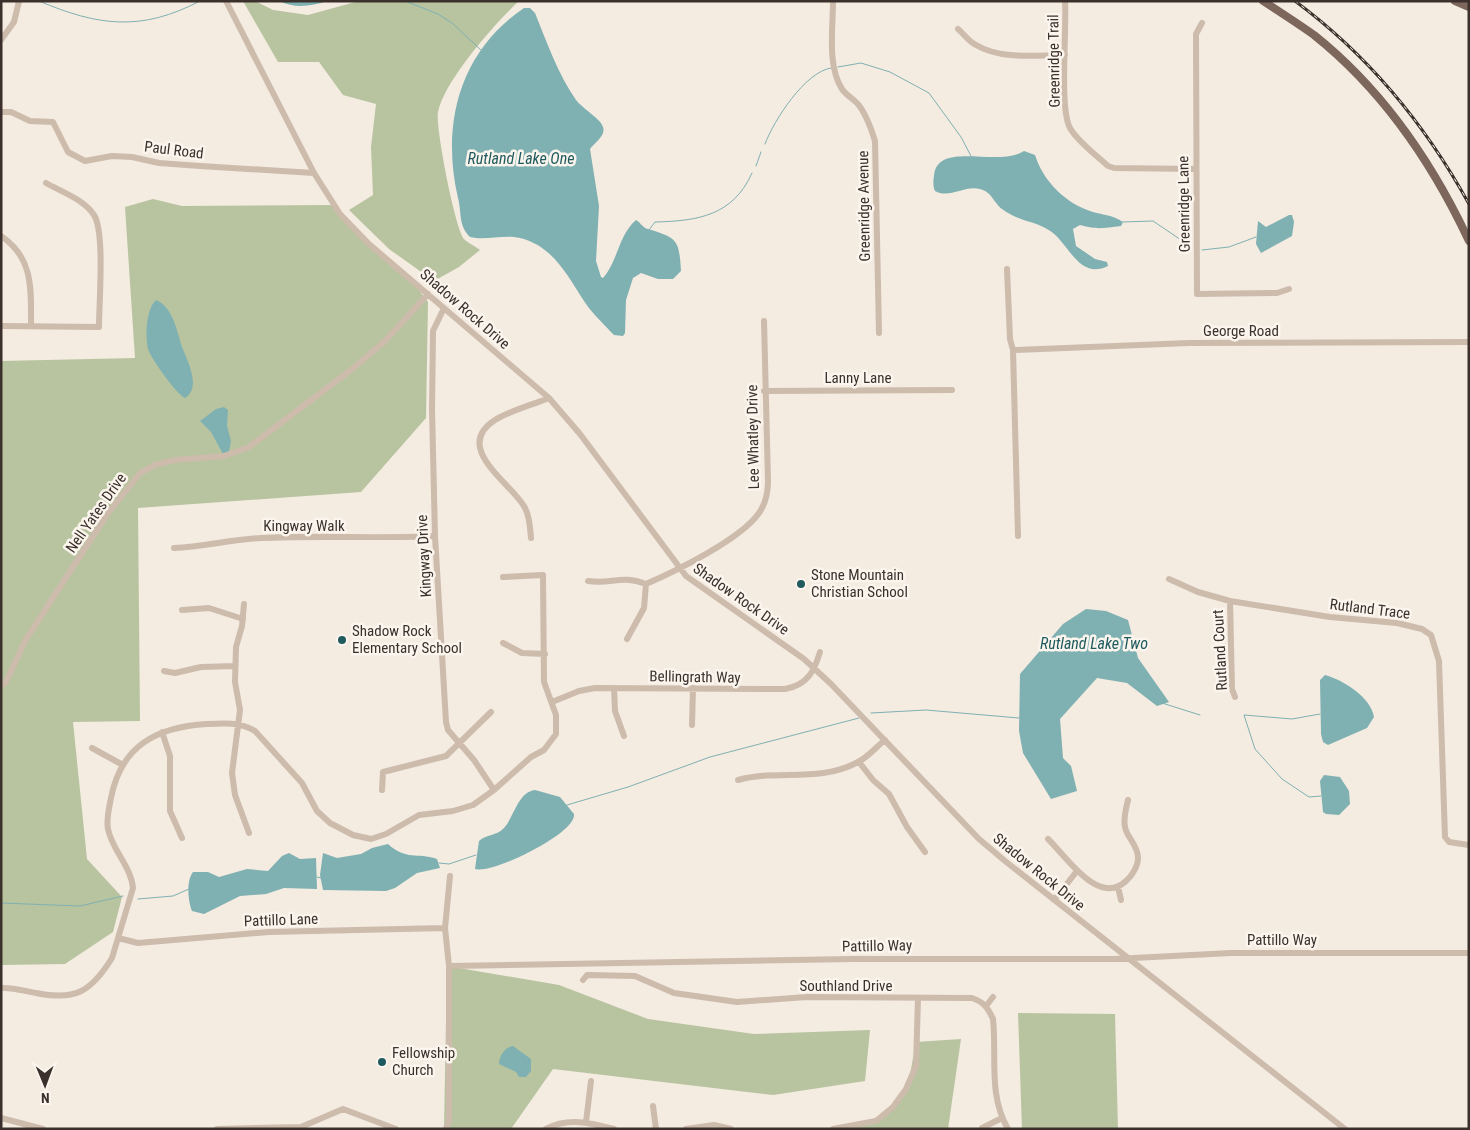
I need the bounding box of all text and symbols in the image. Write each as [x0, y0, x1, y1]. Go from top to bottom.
street label: Greenridge Trail [1044, 14, 1064, 108]
street label: Paul Road [143, 137, 205, 163]
water label: Rutland Lake One [468, 149, 574, 168]
street label: Greenridge Avenue [854, 150, 874, 262]
street label: Greenridge Lane [1174, 156, 1194, 252]
street label: Shadow Rock Drive [416, 265, 514, 353]
street label: George Road [1203, 322, 1279, 340]
street label: Lanny Lane [824, 369, 892, 387]
street label: Lee Whatley Drive [743, 384, 763, 490]
street label: Nell Yates Drive [62, 470, 130, 556]
street label: Kingway Drive [413, 514, 435, 598]
street label: Kingway Walk [263, 517, 345, 535]
street label: Shadow Rock Drive [690, 559, 792, 639]
place label: Stone Mountain Christian School [811, 566, 908, 601]
marker: Stone Mountain Christian School [795, 578, 807, 590]
street label: Rutland Trace [1329, 595, 1411, 623]
street label: Rutland Court [1209, 609, 1231, 691]
place label: Shadow Rock Elementary School [352, 622, 462, 657]
marker: Shadow Rock Elementary School [336, 634, 348, 646]
water label: Rutland Lake Two [1040, 634, 1148, 653]
street label: Bellingrath Way [649, 667, 741, 687]
street label: Shadow Rock Drive [989, 829, 1089, 915]
street label: Pattillo Lane [244, 910, 318, 930]
street label: Pattillo Way [1247, 931, 1317, 949]
street label: Pattillo Way [842, 936, 912, 956]
street label: Southland Drive [800, 977, 892, 995]
place label: Fellowship Church [392, 1044, 455, 1079]
marker: Fellowship Church [376, 1056, 388, 1068]
north arrow [20, 1060, 70, 1110]
text: N [41, 1090, 50, 1106]

